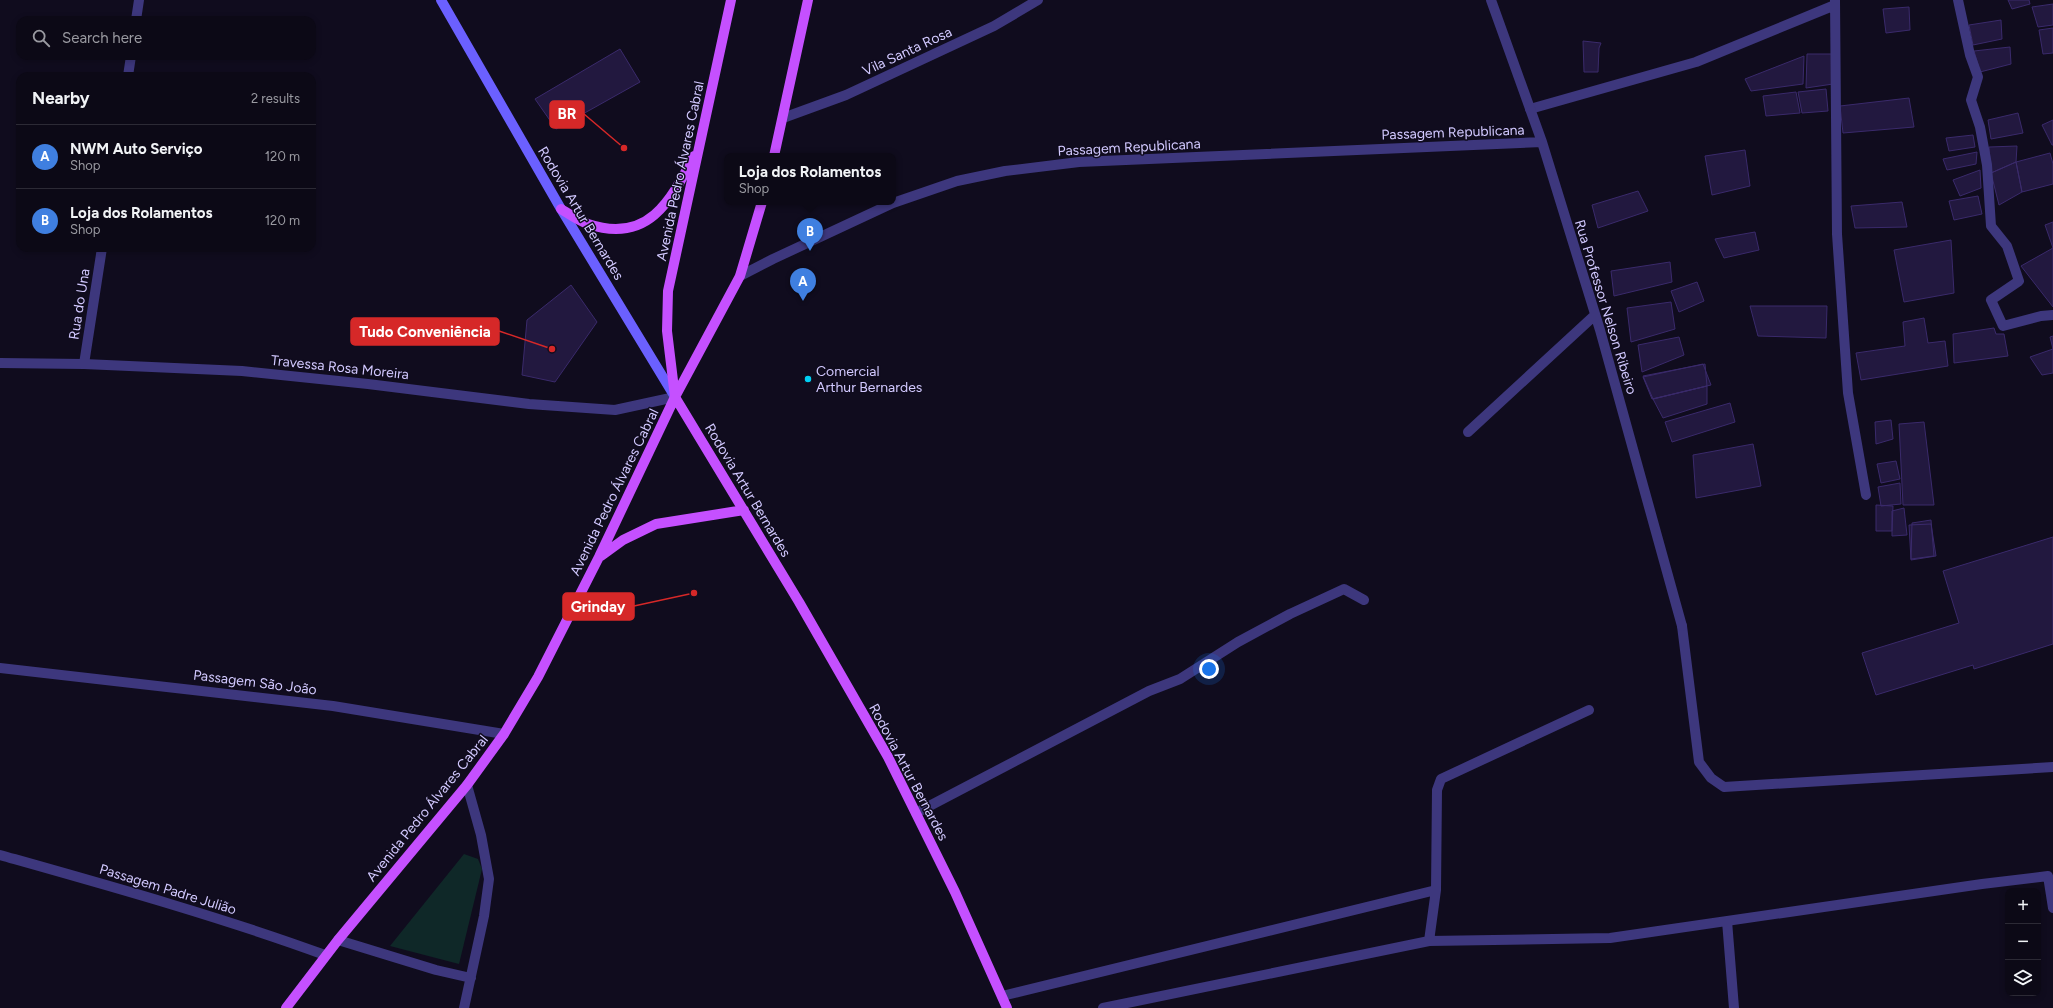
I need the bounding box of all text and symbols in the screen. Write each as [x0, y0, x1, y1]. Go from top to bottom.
search box [16, 16, 316, 60]
street label: Vila Santa Rosa [860, 23, 955, 80]
icon: search [30, 27, 52, 49]
text: Search here [62, 29, 142, 47]
street label: Avenida Pedro Álvares Cabral [653, 80, 708, 263]
text: Nearby [32, 88, 90, 108]
text: 2 results [251, 91, 300, 106]
callout: BR [550, 101, 584, 128]
text: BR [558, 105, 577, 123]
street label: Passagem Republicana [1381, 122, 1525, 143]
street label: Passagem Republicana [1057, 135, 1201, 160]
text: NWM Auto Serviço [70, 140, 202, 158]
street label: Rodovia Artur Bernardes [534, 143, 627, 283]
text: A [40, 149, 50, 164]
text: 120 m [265, 149, 300, 164]
popup [724, 153, 896, 205]
text: Shop [70, 158, 100, 173]
text: Loja dos Rolamentos [739, 163, 881, 181]
text: Shop [739, 181, 769, 196]
text: Loja dos Rolamentos [70, 204, 213, 222]
text: B [41, 213, 49, 228]
text: 120 m [265, 213, 300, 228]
pin: B [797, 218, 823, 251]
street label: Rua Professor Nelson Ribeiro [1571, 218, 1640, 396]
text: Shop [70, 222, 100, 237]
street label: Rua do Una [65, 267, 94, 341]
pin: A [790, 268, 816, 301]
callout: Tudo Conveniência [351, 318, 499, 345]
text: Tudo Conveniência [359, 323, 491, 341]
street label: Travessa Rosa Moreira [270, 352, 410, 383]
place label: Comercial Arthur Bernardes [816, 363, 922, 396]
marker: Comercial Arthur Bernardes [803, 374, 813, 384]
street label: Avenida Pedro Álvares Cabral [567, 406, 662, 578]
street label: Rodovia Artur Bernardes [701, 420, 794, 560]
callout: Grinday [563, 593, 634, 620]
text: Grinday [571, 598, 626, 616]
your location [1199, 659, 1219, 679]
street label: Passagem São João [192, 666, 318, 699]
street label: Rodovia Artur Bernardes [865, 701, 952, 844]
street label: Avenida Pedro Álvares Cabral [363, 732, 492, 885]
street label: Passagem Padre Julião [97, 861, 238, 918]
map controls [2005, 888, 2041, 996]
button: + [2005, 888, 2041, 924]
button: − [2005, 924, 2041, 960]
button: layers [2005, 960, 2041, 996]

